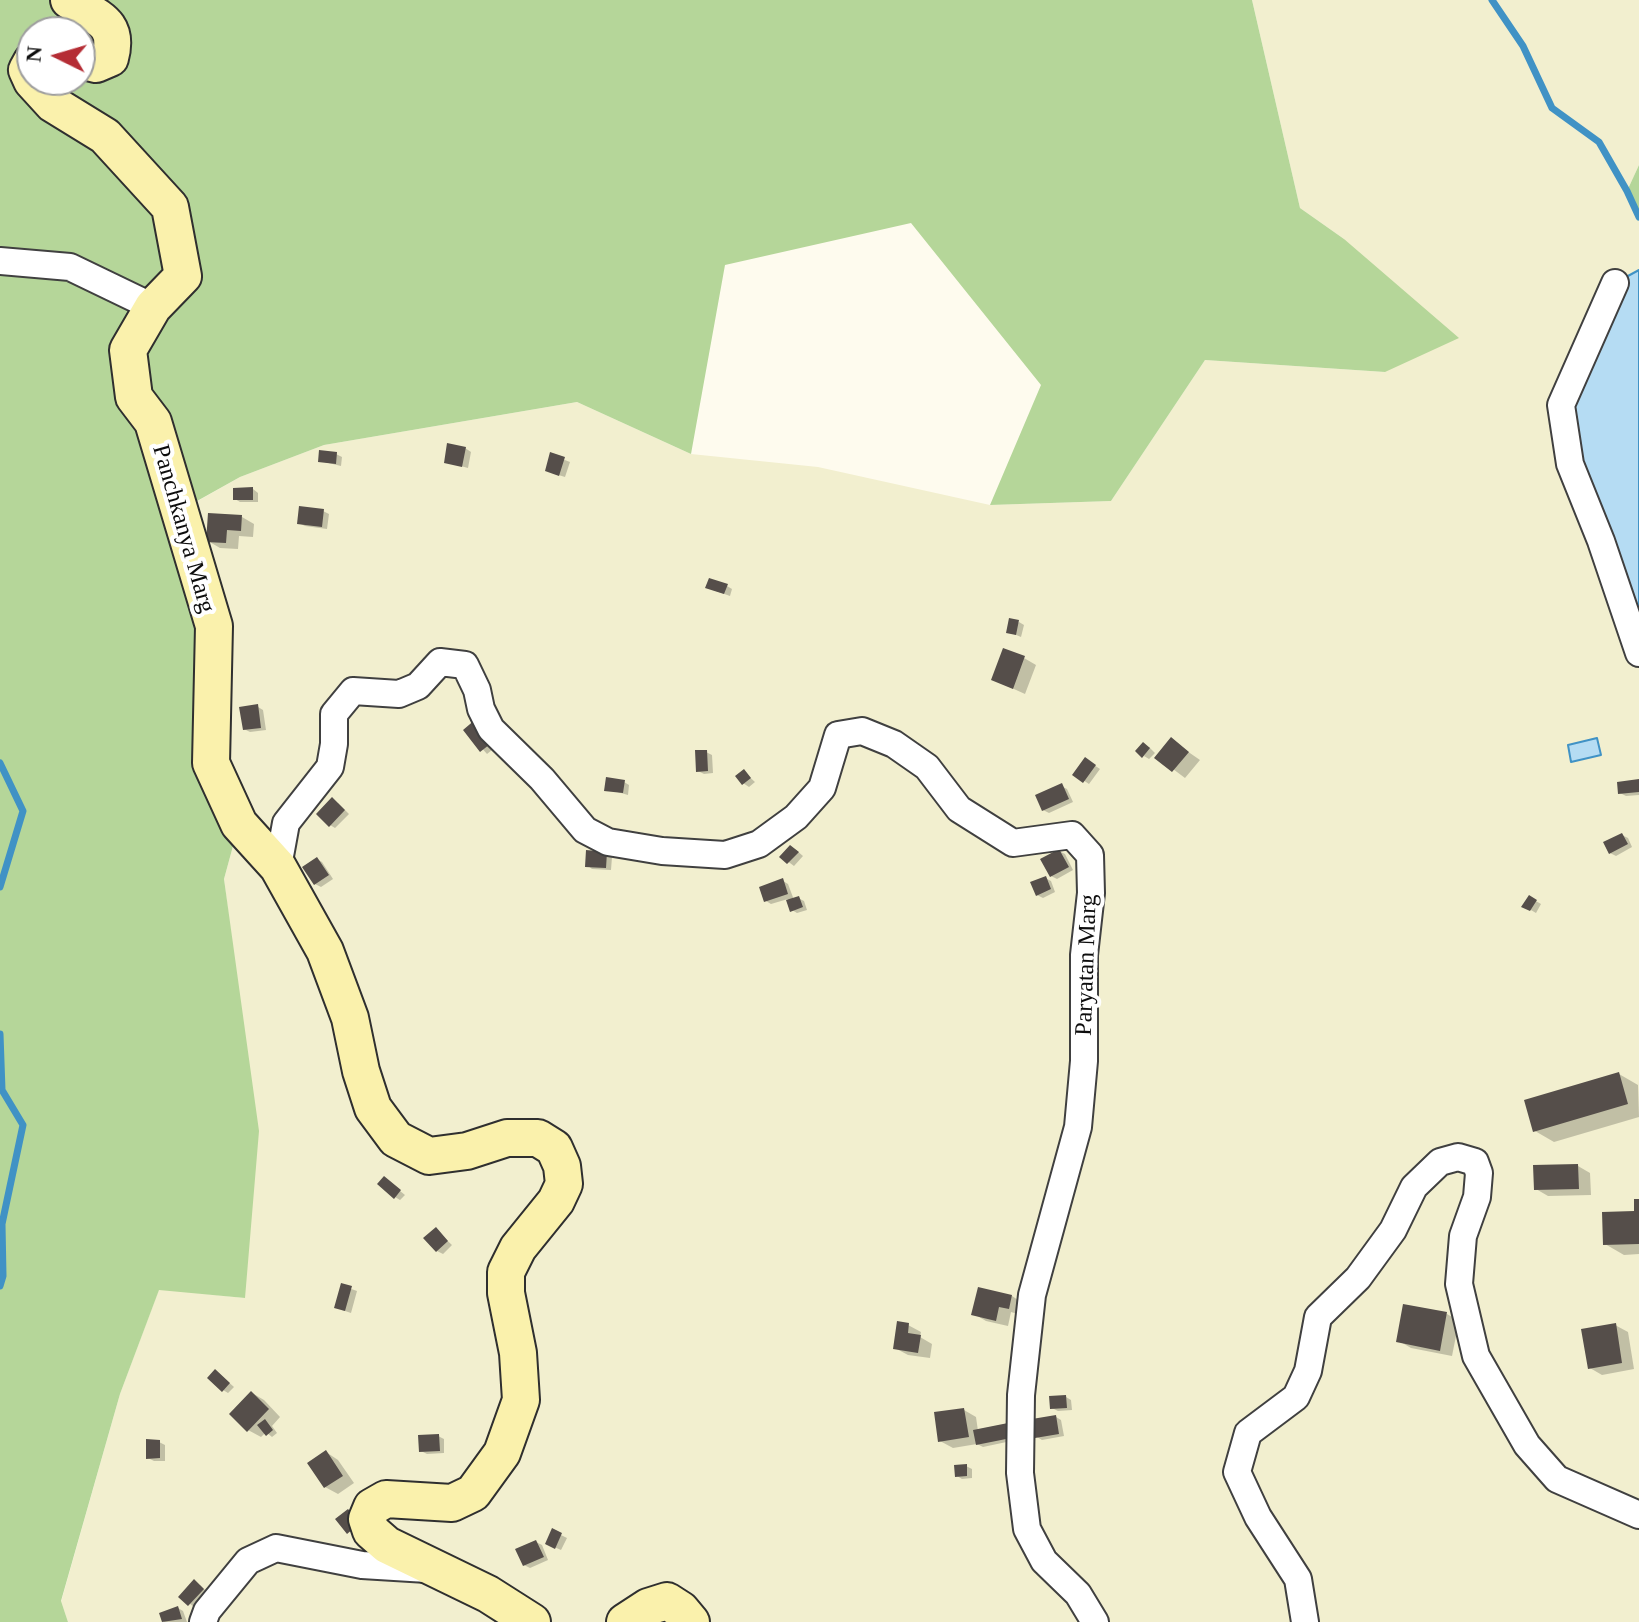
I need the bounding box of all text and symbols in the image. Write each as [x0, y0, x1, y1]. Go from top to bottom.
north arrow [16, 16, 96, 96]
text: N [20, 45, 47, 63]
street label: Panchkanya Marg [141, 428, 225, 630]
street label: Paryatan Marg [1070, 881, 1104, 1049]

